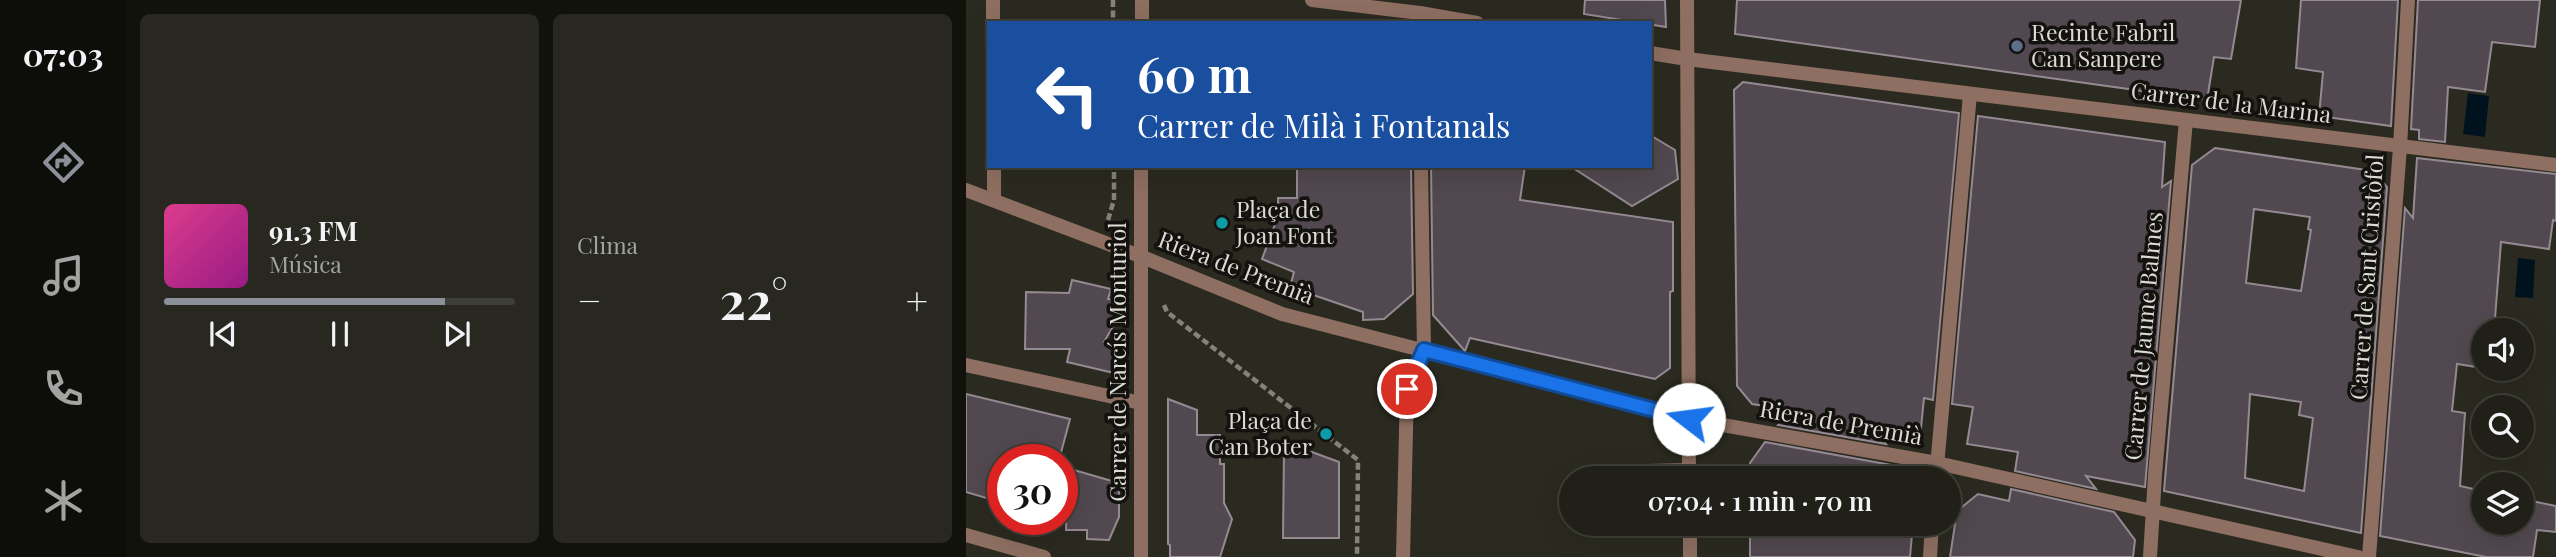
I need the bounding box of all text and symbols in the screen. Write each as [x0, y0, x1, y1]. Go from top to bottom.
place label: Recinte Fabril Can Sanpere [2031, 16, 2176, 73]
text: 07:03 [23, 32, 103, 75]
marker: Recinte Fabril Can Sanpere [2009, 38, 2025, 54]
text: 60 m [1137, 40, 1252, 105]
icon: left [1022, 49, 1113, 140]
street label: Carrer de la Marina [2129, 74, 2334, 129]
text: Carrer de Milà i Fontanals [1137, 103, 1510, 146]
icon: directions [39, 138, 88, 187]
street label: Carrer de Sant Cristòfol [2341, 153, 2390, 401]
place label: Plaça de Joan Font [1235, 193, 1334, 250]
street label: Carrer de Jaume Balmes [2116, 210, 2169, 461]
text: 91.3 FM [269, 213, 358, 248]
marker: Plaça de Joan Font [1214, 215, 1230, 231]
street label: Carrer de Narcís Monturiol [1101, 222, 1132, 502]
street label: Riera de Premià [1154, 223, 1319, 311]
text: Clima [577, 229, 638, 260]
text: Música [269, 248, 342, 279]
icon: music [39, 251, 88, 300]
text: 22° [720, 264, 788, 333]
text: − [577, 274, 602, 325]
text: + [906, 274, 928, 325]
icon: previous [204, 315, 242, 353]
icon: pause [321, 315, 359, 353]
icon: next [438, 315, 476, 353]
map controls [2471, 318, 2534, 535]
button: sound [2471, 318, 2534, 381]
pin [1377, 359, 1437, 419]
icon: phone [39, 364, 88, 413]
icon: arrive [1388, 370, 1426, 408]
position arrow [1652, 382, 1726, 456]
street label: Riera de Premià [1757, 392, 1926, 451]
button: search [2471, 395, 2534, 458]
place label: Plaça de Can Boter [1208, 404, 1312, 461]
marker: Plaça de Can Boter [1318, 426, 1334, 442]
speed limit sign: 30 [987, 444, 1078, 535]
button: layers [2471, 472, 2534, 535]
icon: climate [39, 476, 88, 525]
text: 07:04 · 1 min · 70 m [1648, 483, 1872, 518]

